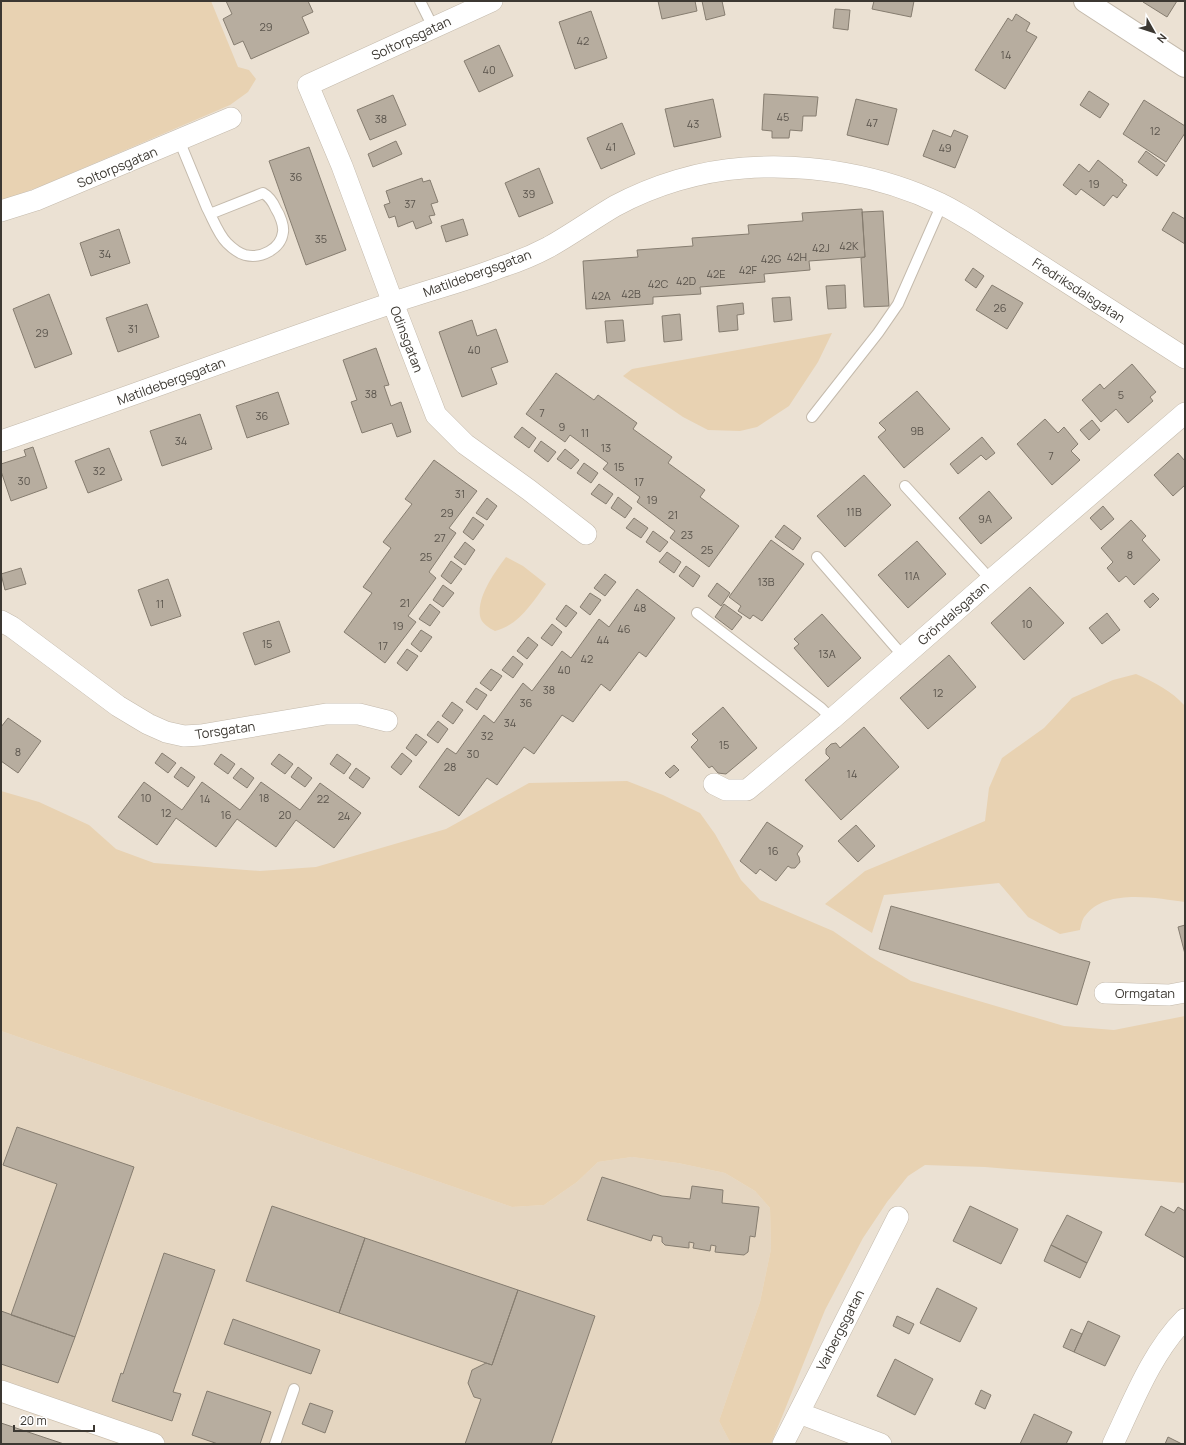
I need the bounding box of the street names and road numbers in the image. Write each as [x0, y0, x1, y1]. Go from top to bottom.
street label: Soltorpsgatan [368, 12, 454, 64]
street label: Soltorpsgatan [74, 142, 160, 192]
street label: Matildebergsgatan [420, 245, 534, 301]
street label: Fredriksdalsgatan [1029, 253, 1129, 327]
street label: Odinsgatan [386, 303, 428, 375]
street label: Matildebergsgatan [114, 353, 228, 409]
street label: Gröndalsgatan [914, 577, 992, 649]
street label: Torsgatan [194, 717, 256, 743]
street label: Ormgatan [1115, 984, 1175, 1002]
street label: Varbergsgatan [812, 1286, 868, 1374]

